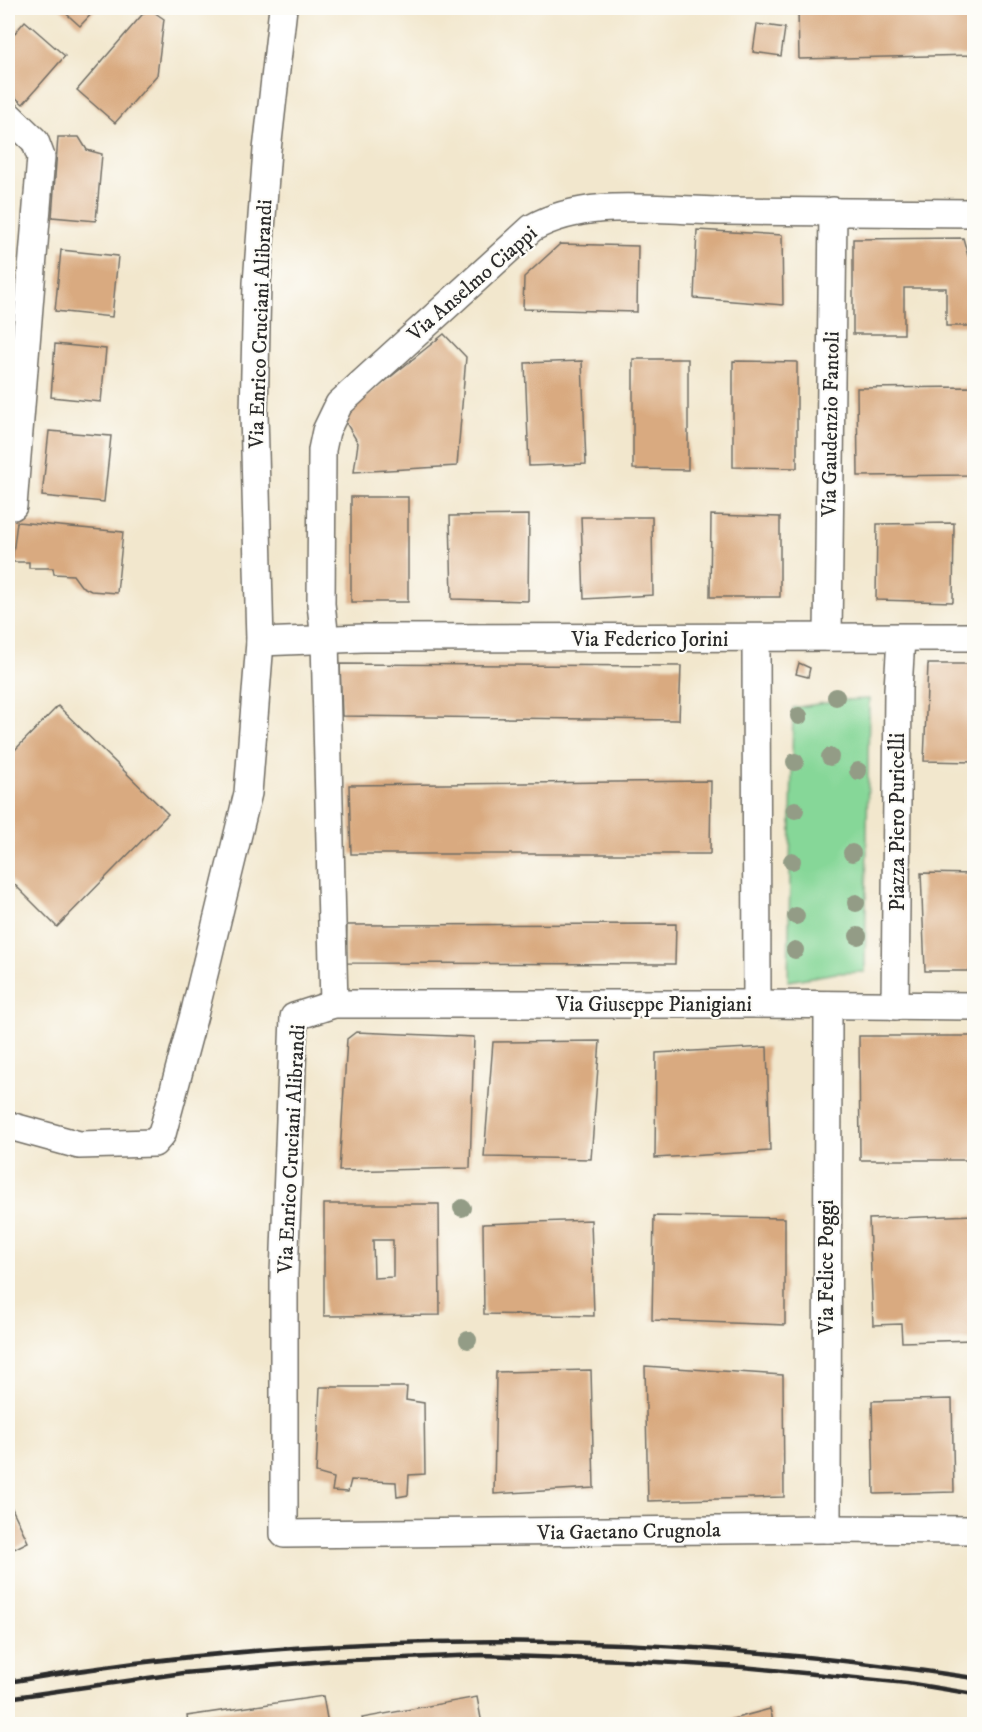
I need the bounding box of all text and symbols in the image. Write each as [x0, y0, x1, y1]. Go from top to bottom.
street label: Via Enrico Cruciani Alibrandi [244, 199, 278, 450]
street label: Via Anselmo Ciappi [402, 220, 543, 348]
street label: Via Gaudenzio Fantoli [816, 331, 846, 518]
street label: Via Federico Jorini [571, 627, 728, 653]
street label: Piazza Piero Puricelli [885, 733, 911, 911]
street label: Via Giuseppe Pianigiani [555, 992, 752, 1018]
street label: Via Enrico Cruciani Alibrandi [272, 1024, 312, 1275]
street label: Via Felice Poggi [814, 1200, 840, 1335]
street label: Via Gaetano Crugnola [536, 1517, 721, 1547]

